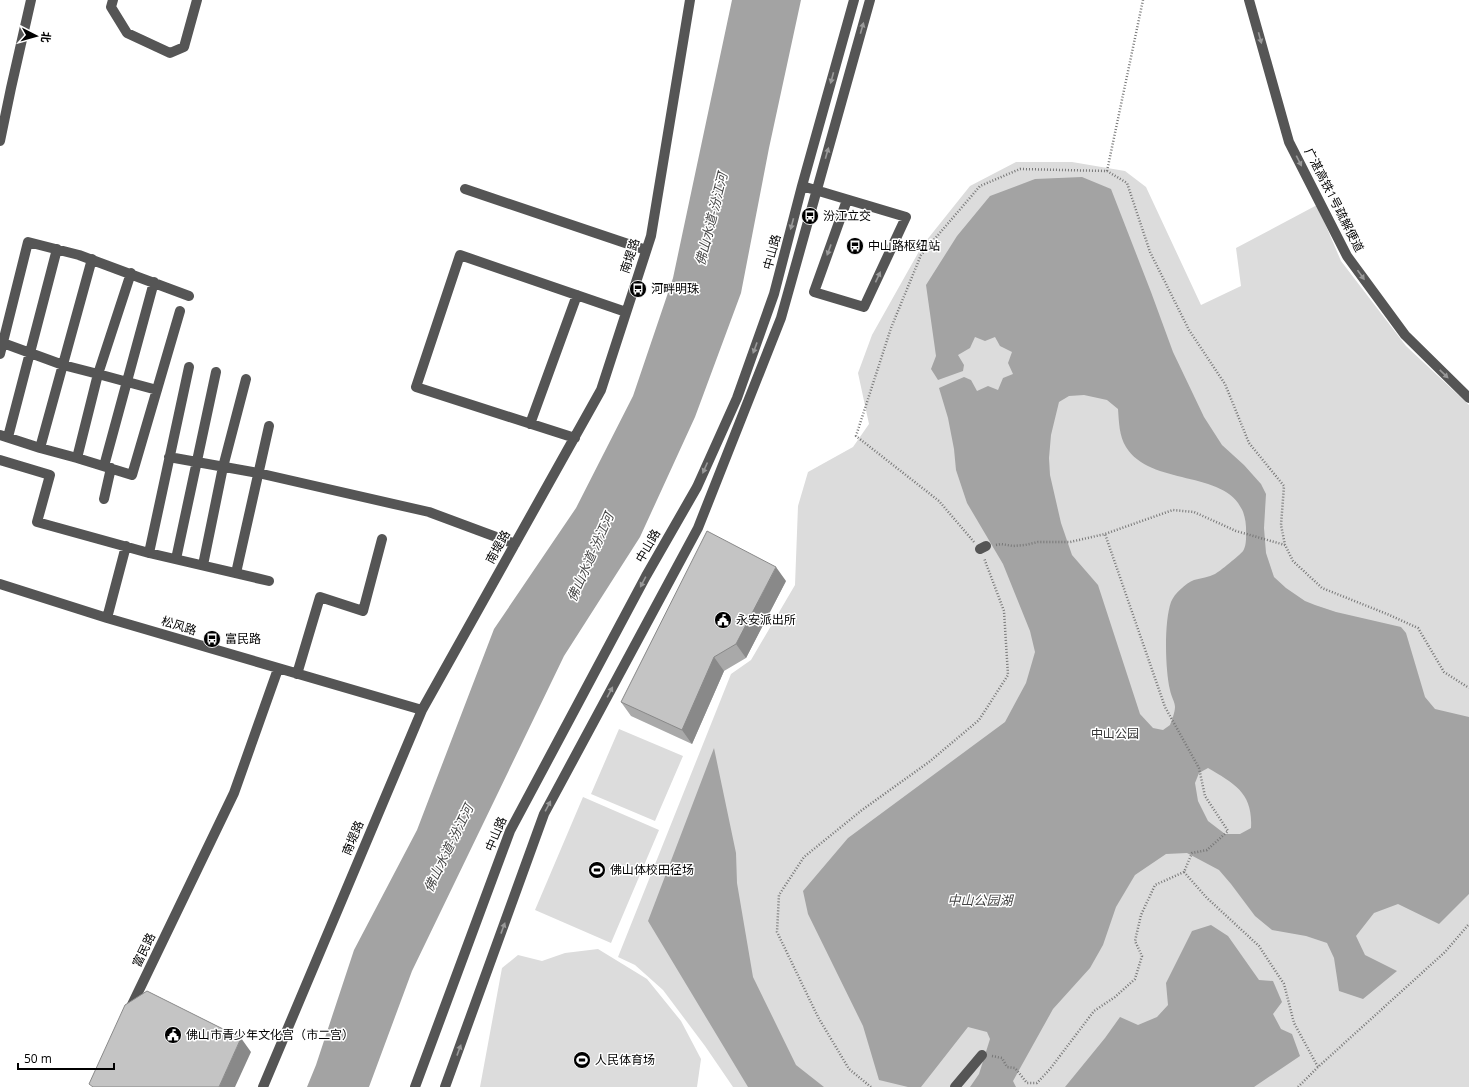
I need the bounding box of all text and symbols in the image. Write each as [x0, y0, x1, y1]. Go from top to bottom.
north arrow [16, 16, 56, 56]
one-way arrow [860, 22, 866, 34]
text: 北 [38, 31, 54, 43]
one-way arrow [1257, 32, 1263, 44]
one-way arrow [829, 72, 835, 84]
street label: 广湛高铁1号疏解便道 [1301, 145, 1368, 255]
one-way arrow [825, 147, 831, 160]
one-way arrow [1295, 156, 1302, 167]
water label: 佛山水道-汾江河 [691, 168, 732, 267]
bus stop icon: 汾江立交 [800, 206, 820, 226]
place label: 汾江立交 [823, 207, 871, 224]
one-way arrow [789, 218, 795, 230]
street label: 中山路 [759, 232, 784, 271]
street label: 南堤路 [616, 236, 643, 276]
bus stop icon: 中山路枢纽站 [845, 236, 865, 256]
place label: 中山路枢纽站 [868, 237, 940, 254]
one-way arrow [826, 244, 832, 256]
one-way arrow [1357, 270, 1365, 281]
one-way arrow [875, 271, 881, 283]
bus stop icon: 河畔明珠 [628, 279, 648, 299]
place label: 河畔明珠 [651, 280, 699, 297]
one-way arrow [752, 343, 758, 355]
one-way arrow [1439, 369, 1449, 379]
one-way arrow [702, 463, 708, 474]
water label: 佛山水道-汾江河 [562, 507, 619, 604]
street label: 中山路 [631, 526, 664, 566]
street label: 南堤路 [481, 527, 514, 567]
one-way arrow [639, 576, 646, 588]
public building icon: 永安派出所 [713, 610, 733, 630]
place label: 永安派出所 [736, 611, 796, 628]
street label: 松风路 [159, 612, 199, 639]
bus stop icon: 富民路 [202, 629, 222, 649]
place label: 富民路 [225, 630, 261, 647]
one-way arrow [607, 686, 613, 698]
park label: 中山公园 [1091, 725, 1139, 742]
water label: 佛山水道-汾江河 [419, 799, 478, 895]
one-way arrow [545, 800, 551, 812]
street label: 中山路 [481, 814, 510, 854]
street label: 南堤路 [338, 818, 367, 858]
sports icon: 佛山体校田径场 [587, 860, 607, 880]
place label: 佛山体校田径场 [610, 861, 694, 878]
water label: 中山公园湖 [947, 891, 1014, 909]
one-way arrow [500, 922, 506, 934]
street label: 富民路 [128, 930, 159, 970]
public building icon: 佛山市青少年文化宫（市二宫） [163, 1025, 183, 1045]
place label: 佛山市青少年文化宫（市二宫） [186, 1026, 354, 1043]
one-way arrow [456, 1044, 462, 1056]
scale bar [18, 1045, 114, 1071]
text: 50 m [24, 1050, 52, 1067]
sports icon: 人民体育场 [572, 1050, 592, 1070]
place label: 人民体育场 [595, 1051, 655, 1068]

